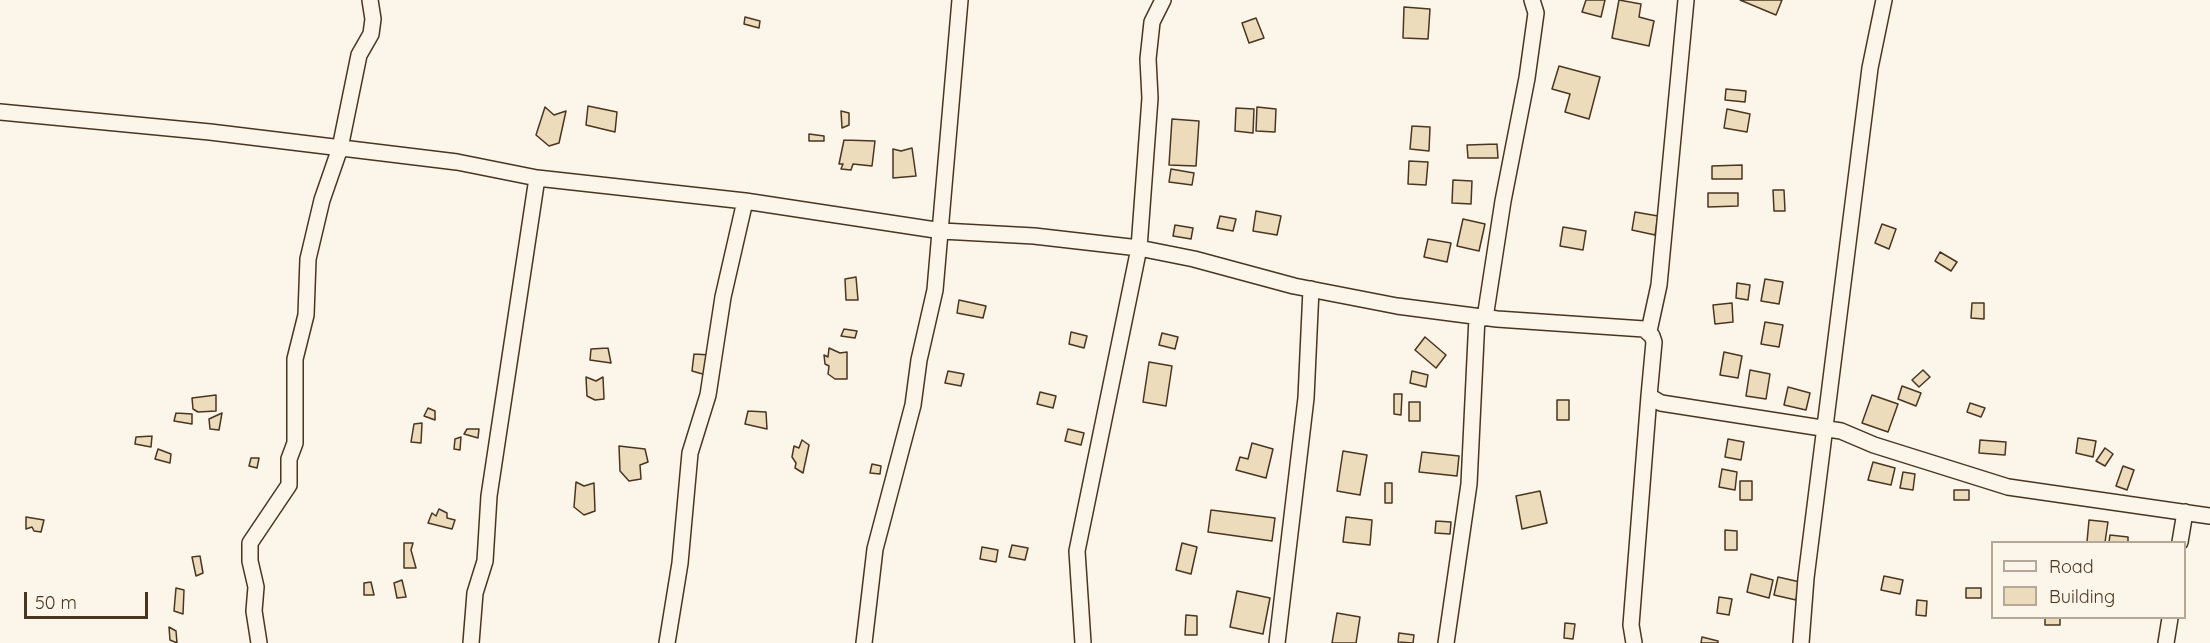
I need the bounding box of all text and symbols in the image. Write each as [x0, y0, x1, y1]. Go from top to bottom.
legend [1991, 541, 2186, 619]
text: Road [2049, 555, 2094, 578]
scale bar [27, 580, 152, 618]
text: Building [2049, 585, 2115, 608]
text: 50 m [35, 591, 77, 614]

